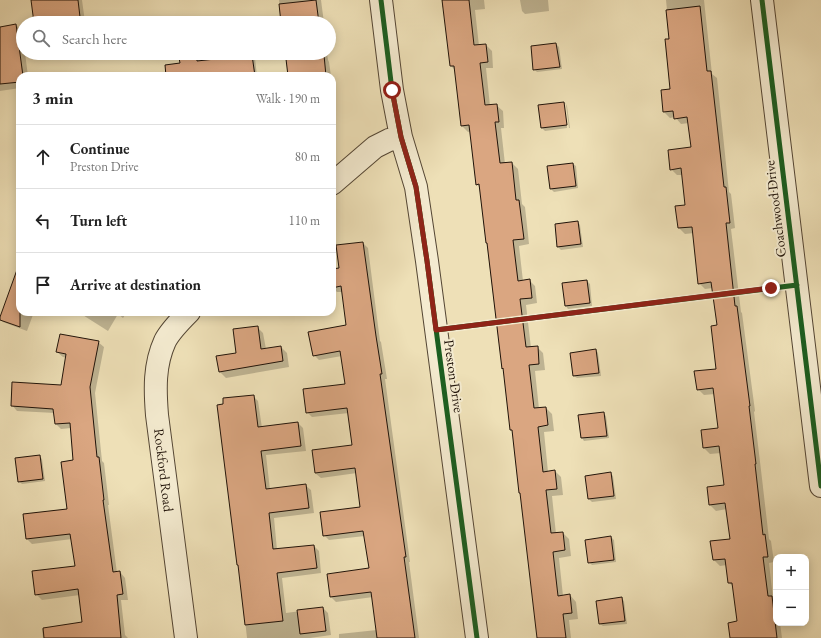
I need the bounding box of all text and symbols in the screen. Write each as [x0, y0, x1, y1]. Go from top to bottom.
search box [16, 16, 336, 60]
icon: search [30, 27, 52, 49]
text: Search here [62, 29, 127, 48]
route start [383, 81, 401, 99]
text: 3 min [32, 87, 73, 109]
text: Walk · 190 m [256, 90, 320, 107]
text: Continue [70, 139, 130, 158]
icon: ahead [32, 146, 54, 168]
text: 80 m [295, 148, 320, 165]
text: Preston Drive [70, 158, 139, 175]
street label: Coachwood Drive [760, 159, 790, 259]
icon: left [32, 210, 54, 232]
text: Turn left [70, 211, 127, 230]
text: 110 m [289, 212, 320, 229]
icon: arrive [32, 274, 54, 296]
text: Arrive at destination [70, 275, 201, 294]
route end [762, 279, 780, 297]
street label: Preston Drive [440, 338, 468, 414]
street label: Rockford Road [150, 427, 178, 514]
map controls [773, 554, 809, 626]
button: + [773, 554, 809, 590]
button: − [773, 590, 809, 626]

